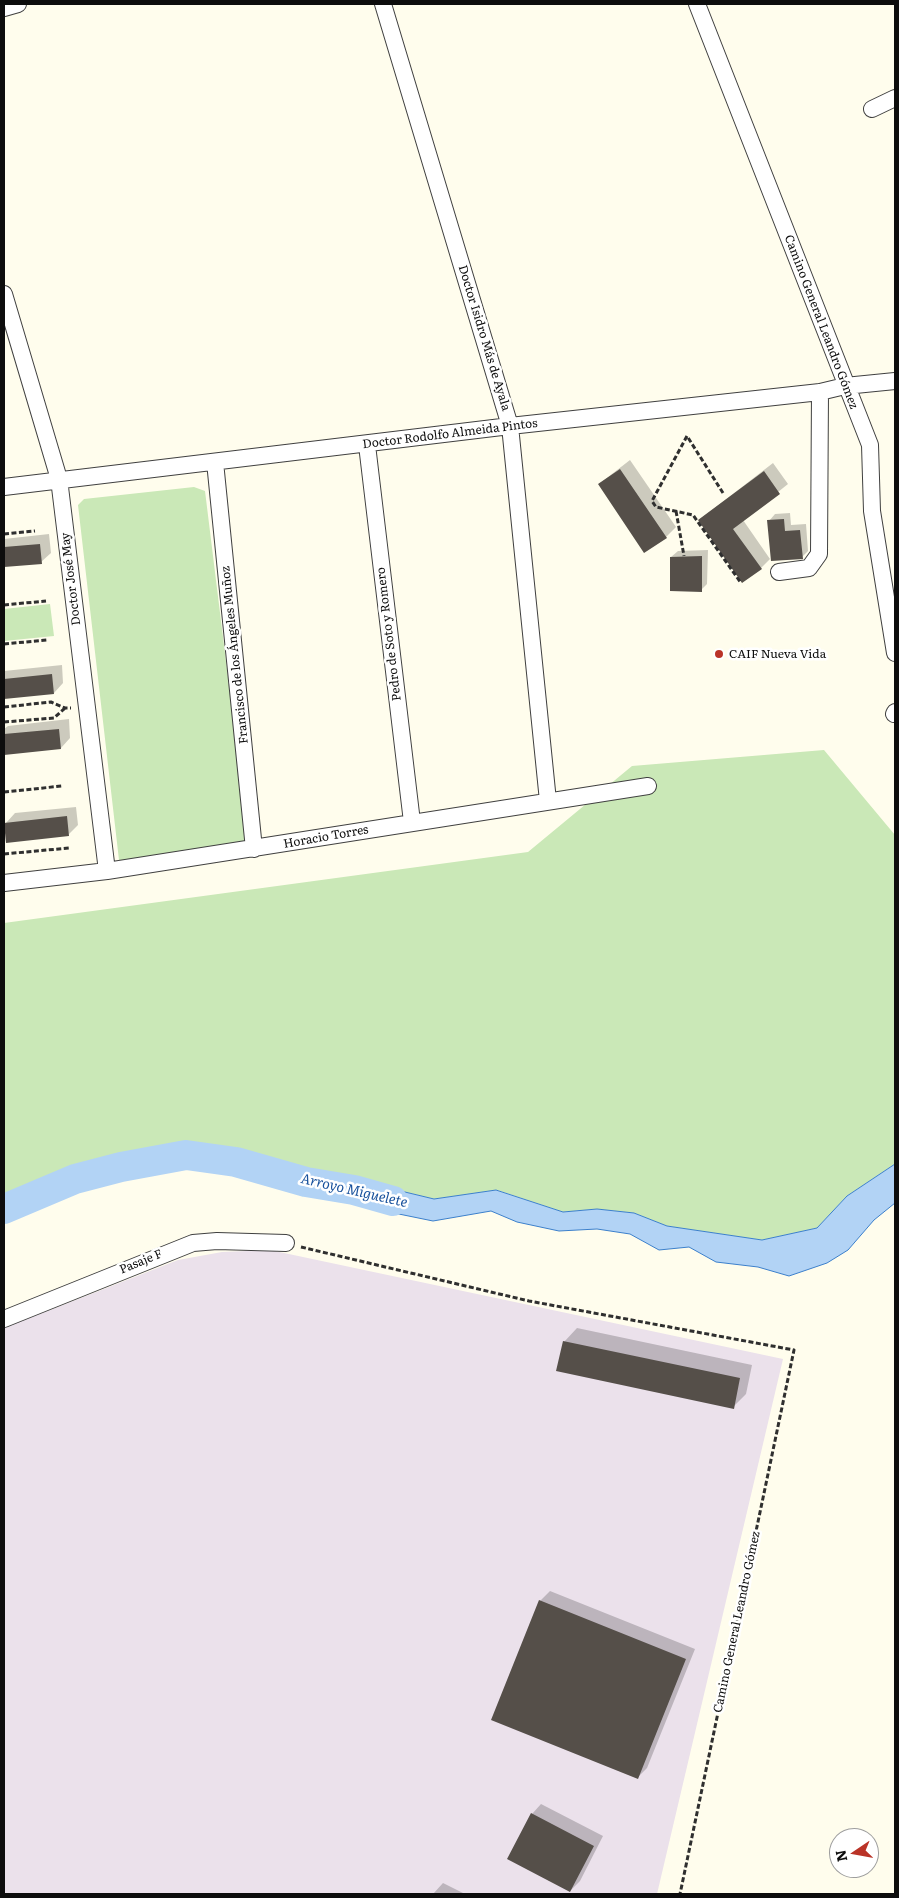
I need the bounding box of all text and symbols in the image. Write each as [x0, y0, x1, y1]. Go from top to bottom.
street label: Camino General Leandro Gómez [781, 233, 861, 411]
street label: Doctor Isidro Más de Ayala [455, 263, 513, 413]
street label: Doctor Rodolfo Almeida Pintos [362, 416, 538, 452]
street label: Doctor José May [58, 532, 84, 626]
street label: Francisco de los Ángeles Muñoz [218, 565, 252, 745]
street label: Pedro de Soto y Romero [374, 566, 404, 702]
place label: CAIF Nueva Vida [729, 647, 826, 661]
marker: CAIF Nueva Vida [713, 648, 725, 660]
street label: Horacio Torres [282, 822, 370, 852]
water label: Arroyo Miguelete [299, 1171, 409, 1211]
street label: Pasaje F [117, 1247, 165, 1277]
street label: Camino General Leandro Gómez [711, 1530, 763, 1714]
north arrow [829, 1828, 879, 1878]
text: N [829, 1848, 851, 1864]

